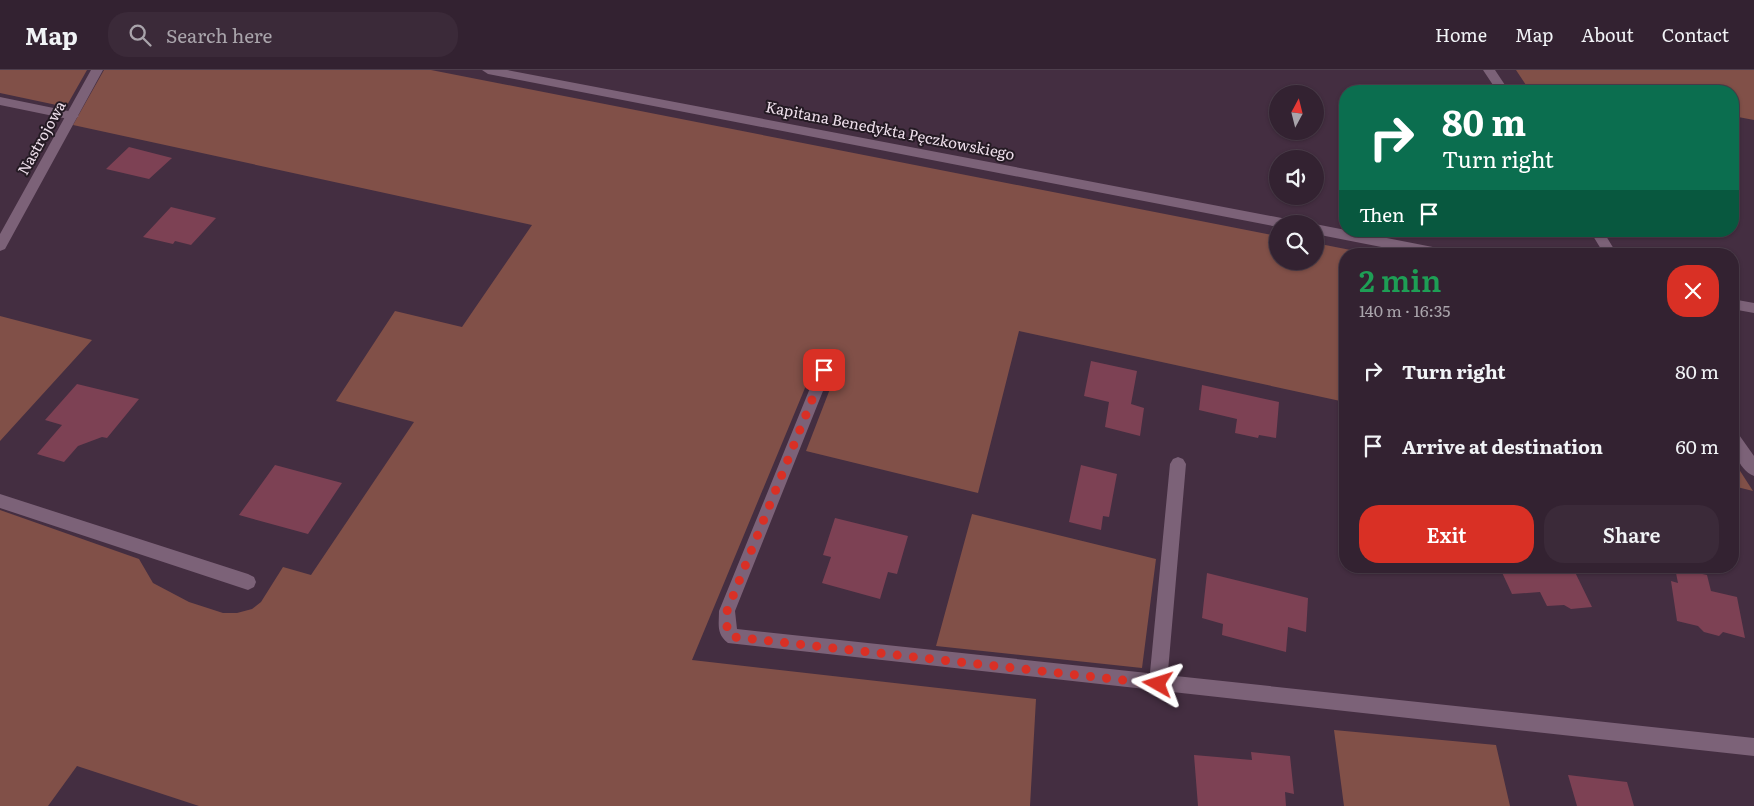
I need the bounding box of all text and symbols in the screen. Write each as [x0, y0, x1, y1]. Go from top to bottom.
search box [108, 12, 458, 57]
text: Map [25, 17, 78, 52]
icon: search [126, 21, 154, 49]
text: Search here [166, 21, 272, 49]
text: Home [1435, 21, 1487, 48]
text: Map [1515, 21, 1553, 48]
text: About [1581, 21, 1634, 48]
text: Contact [1662, 21, 1729, 48]
north arrow [1269, 85, 1324, 140]
map controls [1269, 85, 1324, 270]
street label: Kapitana Benedykta Pęczkowskiego [764, 94, 1017, 165]
street label: Nastrojowa [11, 95, 71, 179]
text: 80 m [1442, 95, 1526, 147]
icon: right [1359, 105, 1424, 170]
text: Turn right [1442, 142, 1554, 175]
button: sound [1269, 150, 1324, 205]
text: Then [1359, 200, 1405, 228]
icon: arrive [1415, 200, 1443, 228]
button: search [1269, 215, 1324, 270]
text: 2 min [1359, 257, 1441, 301]
button: close [1667, 265, 1719, 317]
text: 140 m · 16:35 [1359, 298, 1450, 322]
pin [803, 349, 845, 391]
icon: arrive [810, 356, 838, 384]
icon: right [1359, 357, 1387, 385]
text: Turn right [1402, 357, 1506, 385]
text: 80 m [1675, 357, 1719, 385]
icon: arrive [1359, 432, 1387, 460]
text: Arrive at destination [1402, 432, 1603, 460]
text: 60 m [1676, 432, 1719, 460]
button: Exit [1359, 505, 1534, 563]
button: Share [1544, 505, 1719, 563]
position arrow [1131, 657, 1183, 709]

